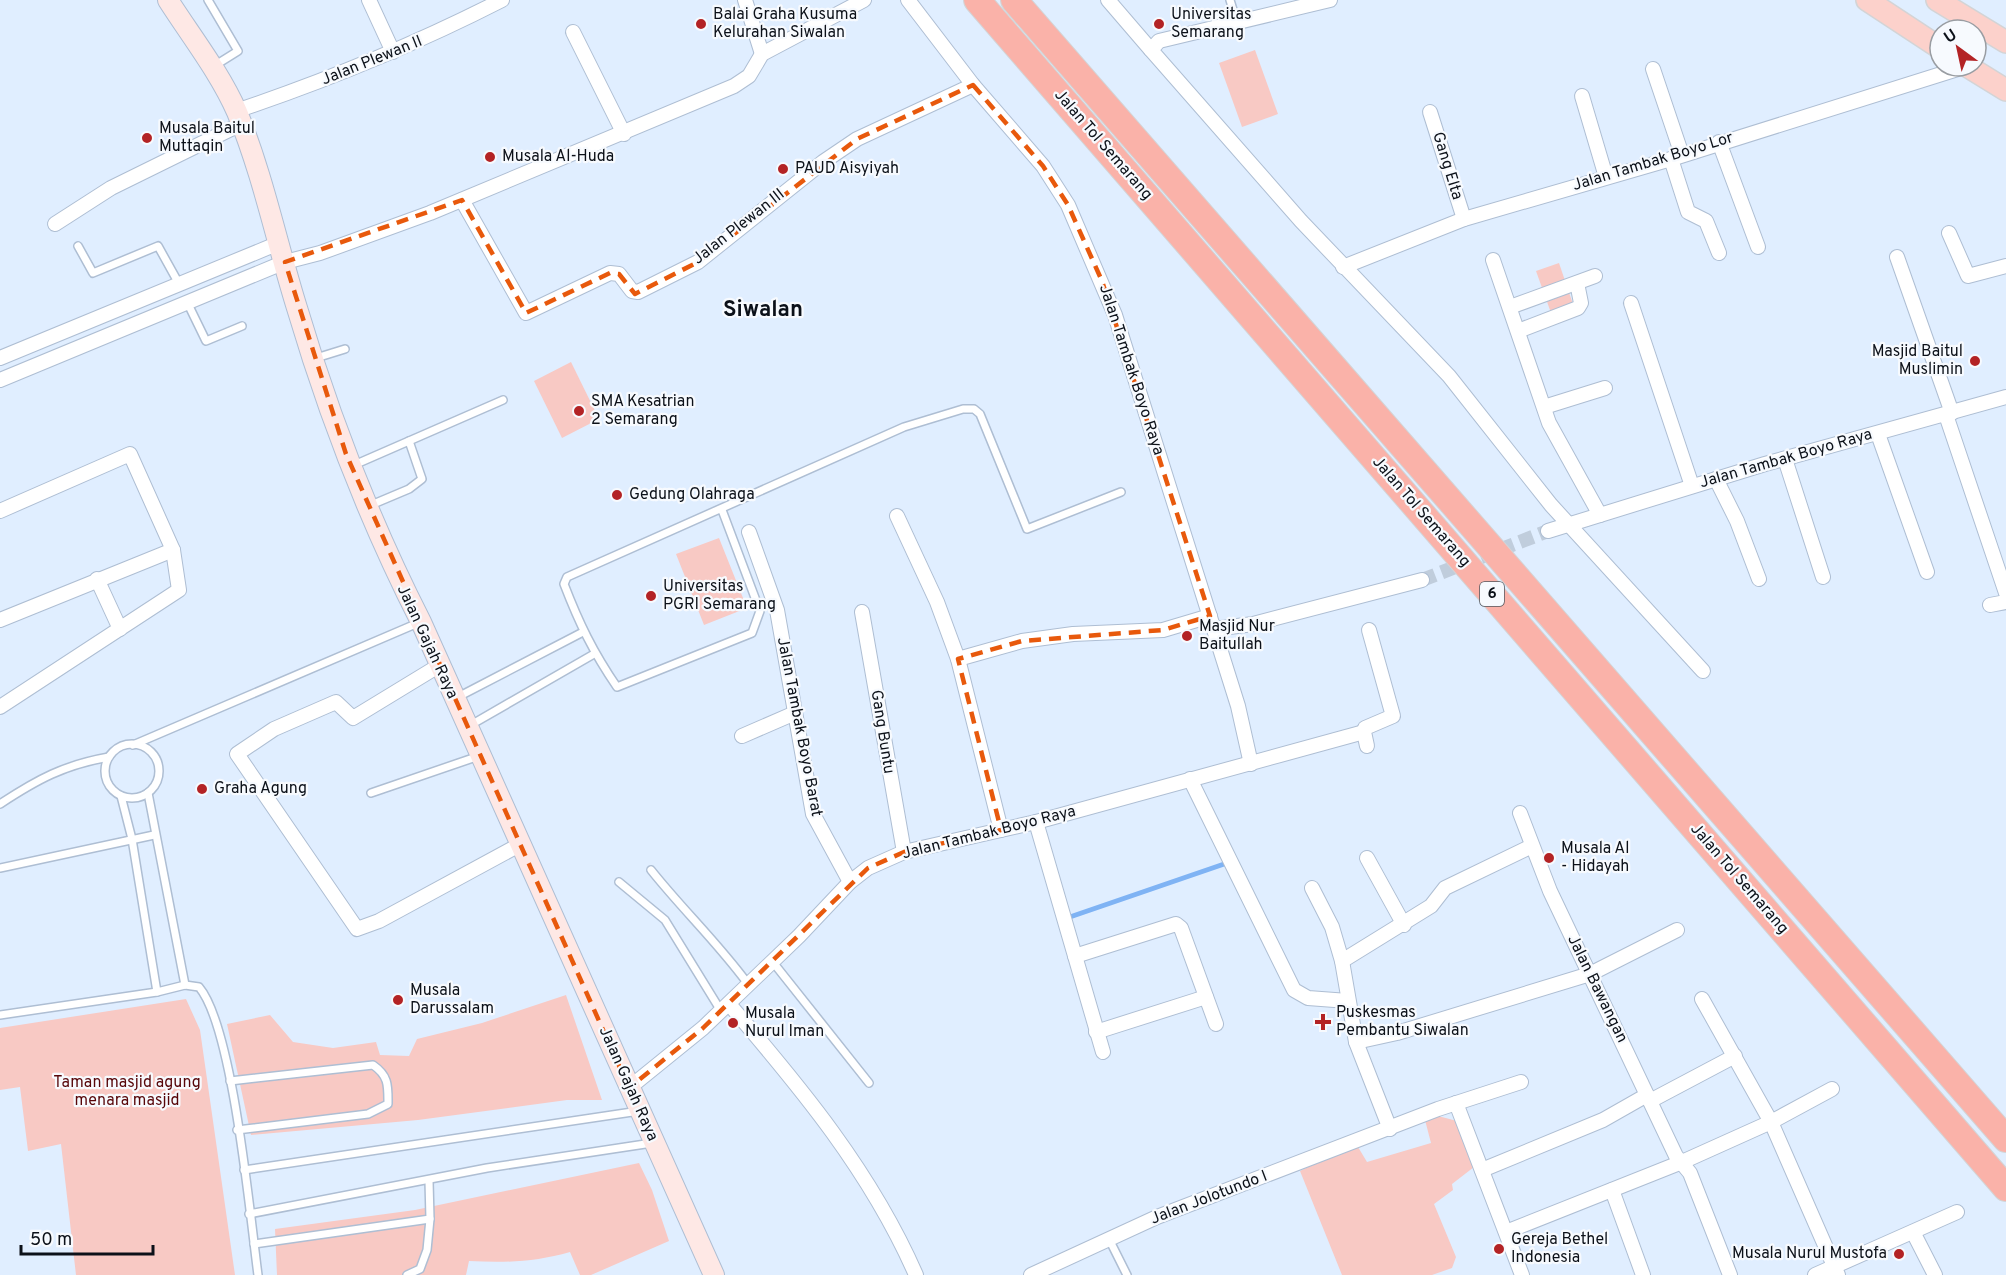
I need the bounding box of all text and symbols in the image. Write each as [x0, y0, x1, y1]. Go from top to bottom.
place label: Balai Graha Kusuma Kelurahan Siwalan [713, 5, 857, 43]
place label: Universitas Semarang [1171, 5, 1251, 43]
marker: Balai Graha Kusuma Kelurahan Siwalan [694, 17, 708, 31]
marker: Universitas Semarang [1152, 17, 1166, 31]
north arrow [1928, 18, 1988, 78]
text: U [1941, 26, 1961, 49]
street label: Jalan Plewan II [319, 32, 425, 90]
street label: Jalan Tol Semarang [1050, 86, 1156, 204]
place label: Musala Baitul Muttaqin [159, 119, 255, 157]
street label: Jalan Tambak Boyo Lor [1570, 128, 1736, 196]
street label: Gang Elta [1427, 130, 1467, 202]
marker: Musala Baitul Muttaqin [140, 131, 154, 145]
place label: Musala Al-Huda [502, 147, 614, 167]
marker: Musala Al-Huda [483, 150, 497, 164]
place label: PAUD Aisyiyah [795, 159, 899, 179]
marker: PAUD Aisyiyah [776, 162, 790, 176]
street label: Jalan Plewan III [689, 185, 789, 269]
street label: Jalan Tambak Boyo Raya [1094, 282, 1168, 458]
district label: Siwalan [723, 297, 803, 324]
place label: Masjid Baitul Muslimin [1872, 342, 1963, 380]
marker: Masjid Baitul Muslimin [1968, 354, 1982, 368]
place label: SMA Kesatrian 2 Semarang [591, 392, 695, 430]
marker: SMA Kesatrian 2 Semarang [572, 404, 586, 418]
street label: Jalan Tambak Boyo Raya [1697, 425, 1875, 493]
street label: Jalan Tol Semarang [1368, 453, 1474, 571]
place label: Gedung Olahraga [629, 485, 755, 505]
marker: Gedung Olahraga [610, 488, 624, 502]
place label: Universitas PGRI Semarang [663, 577, 776, 615]
street label: Jalan Gajah Raya [392, 582, 462, 702]
road number: 6 [1480, 582, 1504, 606]
marker: Universitas PGRI Semarang [644, 589, 658, 603]
place label: Masjid Nur Baitullah [1199, 617, 1275, 655]
marker: Masjid Nur Baitullah [1180, 629, 1194, 643]
street label: Jalan Tambak Boyo Barat [772, 636, 826, 818]
street label: Gang Buntu [865, 689, 899, 775]
place label: Graha Agung [214, 779, 307, 799]
marker: Graha Agung [195, 782, 209, 796]
street label: Jalan Tambak Boyo Raya [900, 802, 1078, 864]
street label: Jalan Tol Semarang [1686, 820, 1792, 938]
place label: Musala Al - Hidayah [1561, 839, 1629, 877]
marker: Musala Al - Hidayah [1542, 851, 1556, 865]
street label: Jalan Bawangan [1562, 932, 1632, 1046]
place label: Musala Darussalam [410, 981, 494, 1019]
marker: Musala Darussalam [391, 993, 405, 1007]
place label: Puskesmas Pembantu Siwalan [1336, 1003, 1469, 1041]
place label: Musala Nurul Iman [745, 1004, 824, 1042]
marker: Puskesmas Pembantu Siwalan [1314, 1013, 1332, 1031]
marker: Musala Nurul Iman [726, 1016, 740, 1030]
street label: Jalan Gajah Raya [594, 1024, 662, 1144]
park label: Taman masjid agung menara masjid [53, 1073, 201, 1111]
street label: Jalan Jolotundo I [1148, 1167, 1270, 1229]
scale bar [21, 1218, 153, 1256]
text: 50 m [30, 1229, 72, 1252]
place label: Gereja Bethel Indonesia [1511, 1230, 1608, 1268]
marker: Gereja Bethel Indonesia [1492, 1242, 1506, 1256]
place label: Musala Nurul Mustofa [1732, 1244, 1887, 1264]
marker: Musala Nurul Mustofa [1892, 1247, 1906, 1261]

